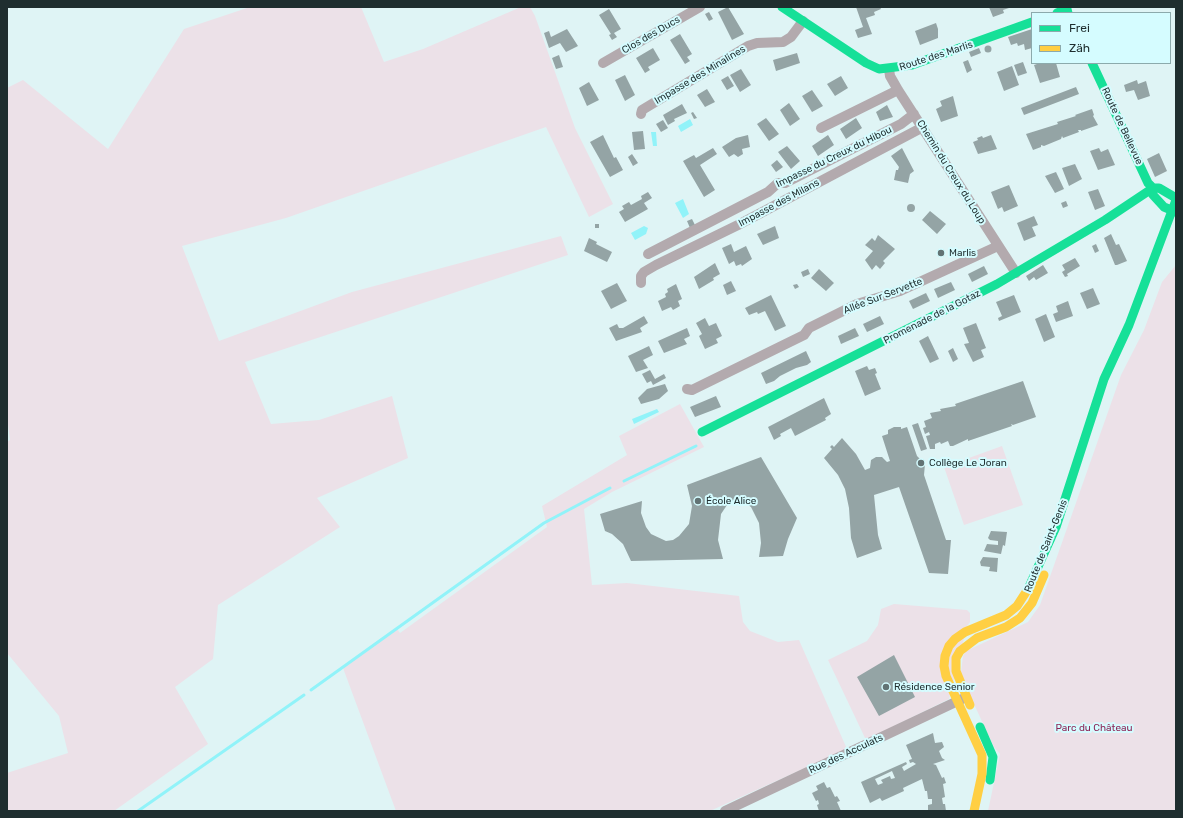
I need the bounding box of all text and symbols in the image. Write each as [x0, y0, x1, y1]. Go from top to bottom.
legend [1031, 12, 1171, 64]
street label: Clos des Ducs [620, 14, 682, 56]
text: Frei [1069, 21, 1090, 35]
street label: Route des Marlis [898, 38, 974, 74]
text: Zäh [1069, 41, 1090, 55]
street label: Impasse des Minalines [652, 43, 748, 107]
street label: Route de Bellevue [1099, 85, 1145, 167]
street label: Chemin du Creux du Loup [914, 118, 988, 226]
street label: Impasse du Creux du Hibou [774, 124, 894, 190]
street label: Impasse des Milans [736, 177, 822, 229]
place label: Marlis [949, 247, 976, 259]
marker: Marlis [936, 248, 946, 258]
street label: Allée Sur Servette [842, 275, 924, 317]
street label: Promenade de la Gotaz [881, 287, 983, 347]
place label: Collège Le Joran [929, 457, 1007, 469]
marker: Collège Le Joran [916, 458, 926, 468]
place label: École Alice [706, 495, 756, 507]
marker: École Alice [693, 496, 703, 506]
street label: Route de Saint-Genis [1022, 498, 1070, 594]
place label: Résidence Senior [894, 681, 975, 693]
marker: Résidence Senior [881, 682, 891, 692]
park label: Parc du Château [1055, 722, 1133, 734]
street label: Rue des Acculats [807, 732, 885, 776]

